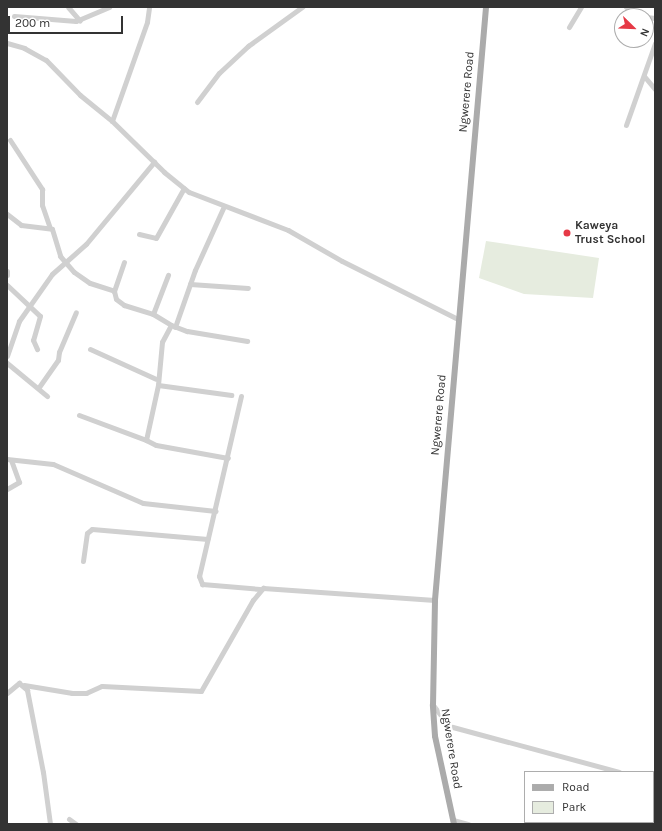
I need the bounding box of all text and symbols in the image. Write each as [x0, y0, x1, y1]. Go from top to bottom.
scale bar [10, 8, 125, 34]
north arrow [614, 8, 654, 48]
text: 200 m [15, 16, 50, 30]
text: N [637, 26, 652, 39]
street label: Ngwerere Road [456, 51, 478, 133]
place label: Kaweya Trust School [575, 219, 645, 247]
marker: Kaweya Trust School [562, 228, 572, 238]
street label: Ngwerere Road [428, 374, 450, 456]
street label: Ngwerere Road [438, 708, 464, 790]
legend [524, 771, 654, 823]
text: Road [562, 780, 590, 794]
text: Park [562, 800, 586, 814]

